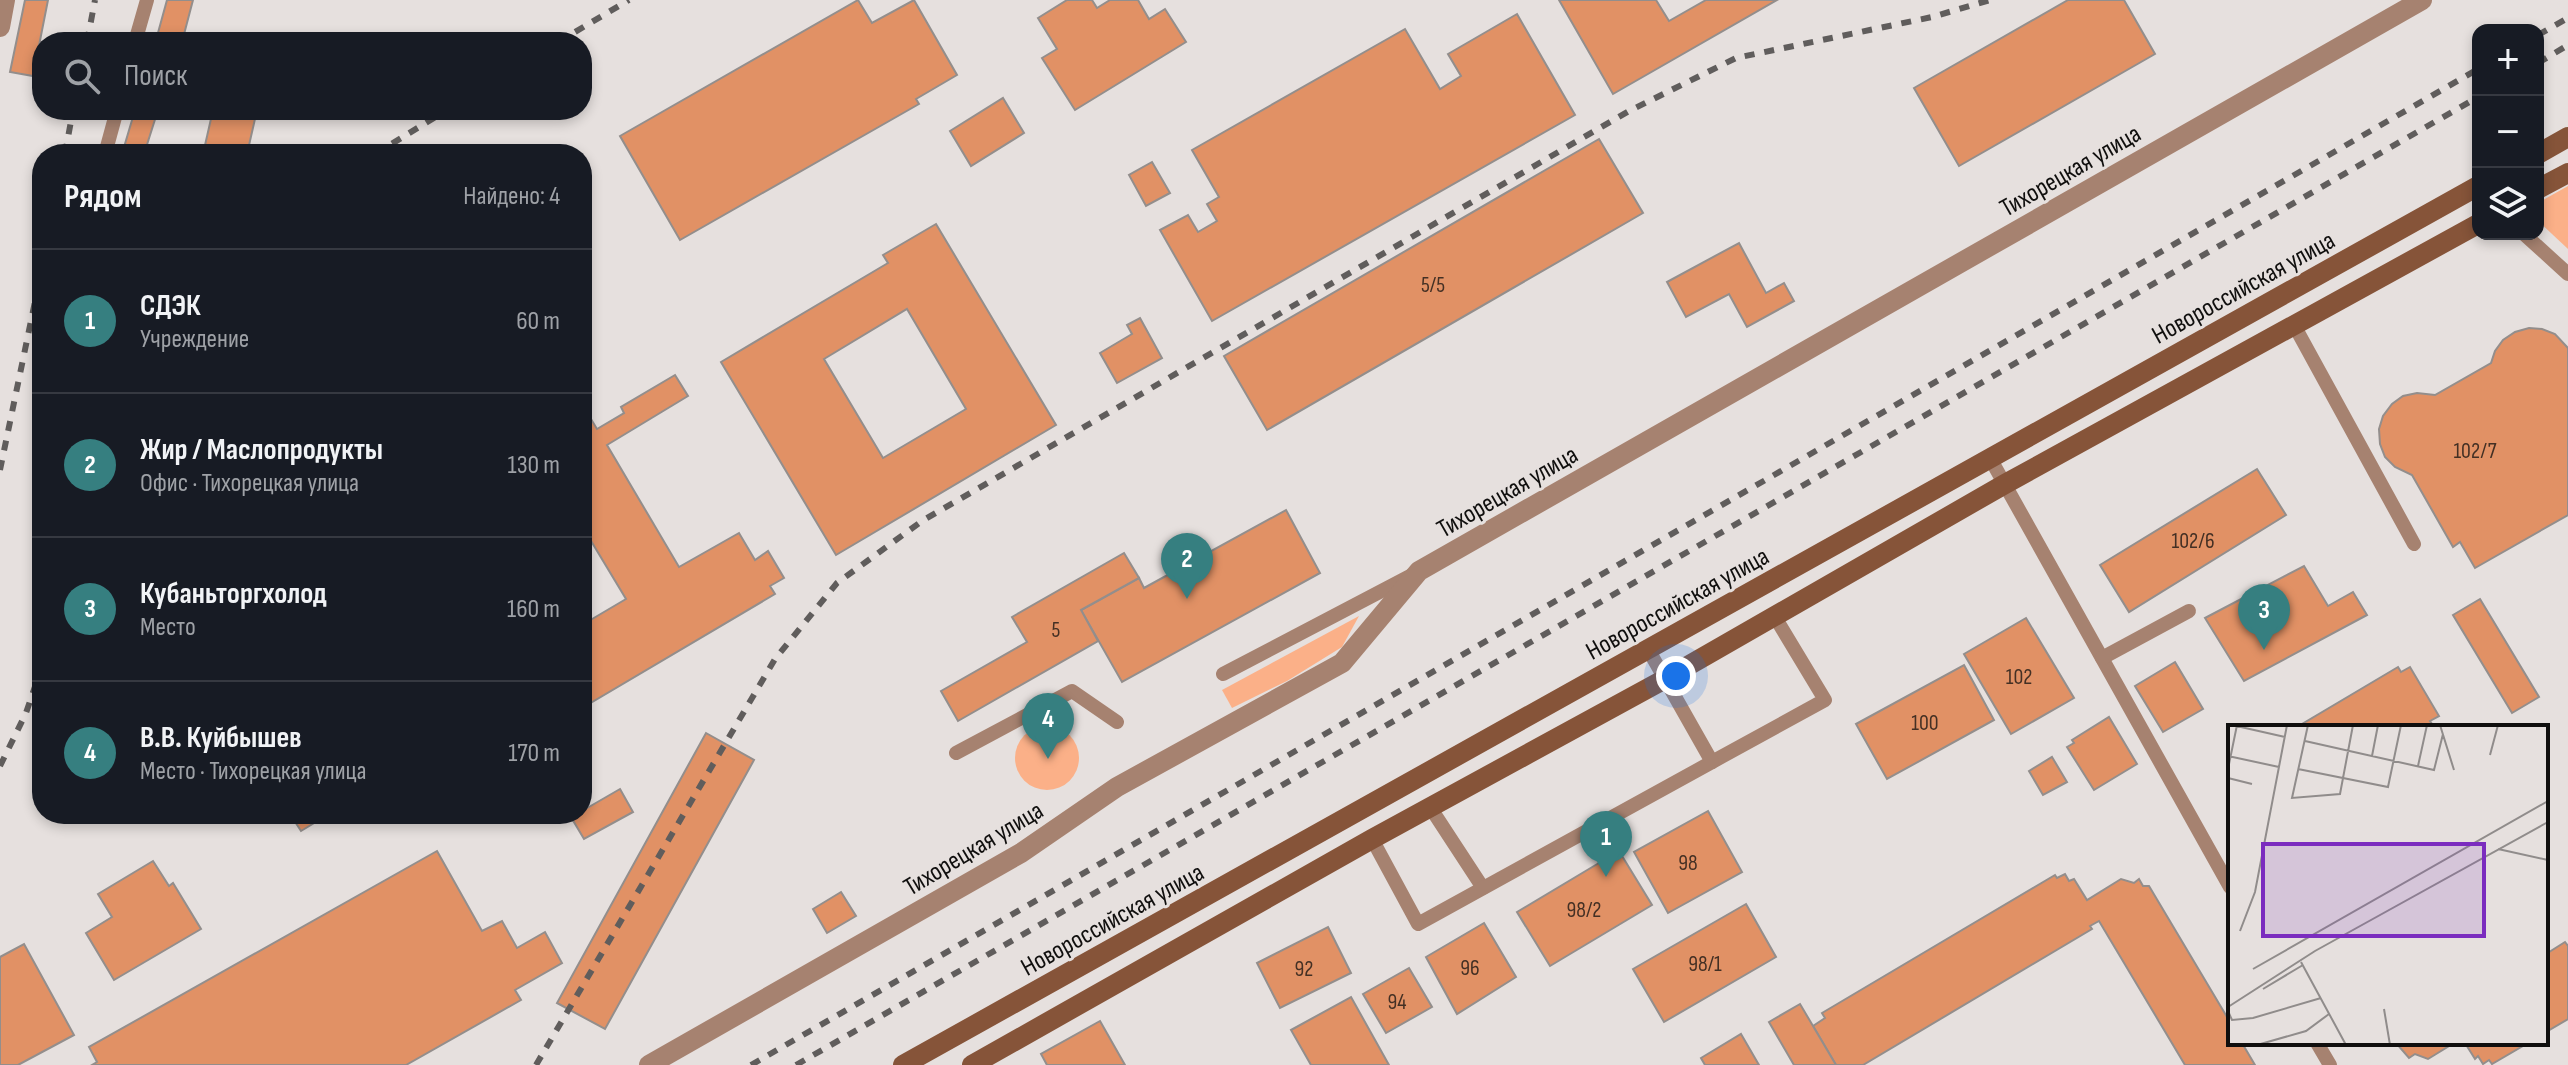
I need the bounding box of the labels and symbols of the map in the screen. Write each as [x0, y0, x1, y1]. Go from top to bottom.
street label: Тихорецкая улица [1995, 119, 2147, 224]
street label: Новороссийская улица [2147, 225, 2341, 351]
house number: 5/5 [1421, 272, 1445, 299]
house number: 102/7 [2453, 438, 2497, 465]
street label: Тихорецкая улица [1432, 440, 1584, 545]
house number: 102/6 [2171, 528, 2215, 555]
pin: 2 [1161, 533, 1213, 599]
street label: Новороссийская улица [1581, 541, 1775, 667]
pin: 3 [2238, 584, 2290, 650]
house number: 5 [1052, 617, 1061, 644]
your location [1656, 656, 1696, 696]
house number: 102 [2006, 664, 2032, 691]
pin: 4 [1022, 693, 1074, 759]
house number: 100 [1911, 710, 1939, 737]
inset map [2228, 725, 2548, 1045]
street label: Тихорецкая улица [898, 795, 1049, 903]
pin: 1 [1580, 811, 1632, 877]
house number: 98 [1678, 850, 1698, 877]
street label: Новороссийская улица [1016, 857, 1210, 983]
house number: 98/2 [1567, 897, 1601, 924]
house number: 98/1 [1688, 951, 1722, 978]
house number: 96 [1460, 955, 1480, 982]
house number: 92 [1295, 956, 1313, 983]
house number: 94 [1388, 989, 1406, 1016]

